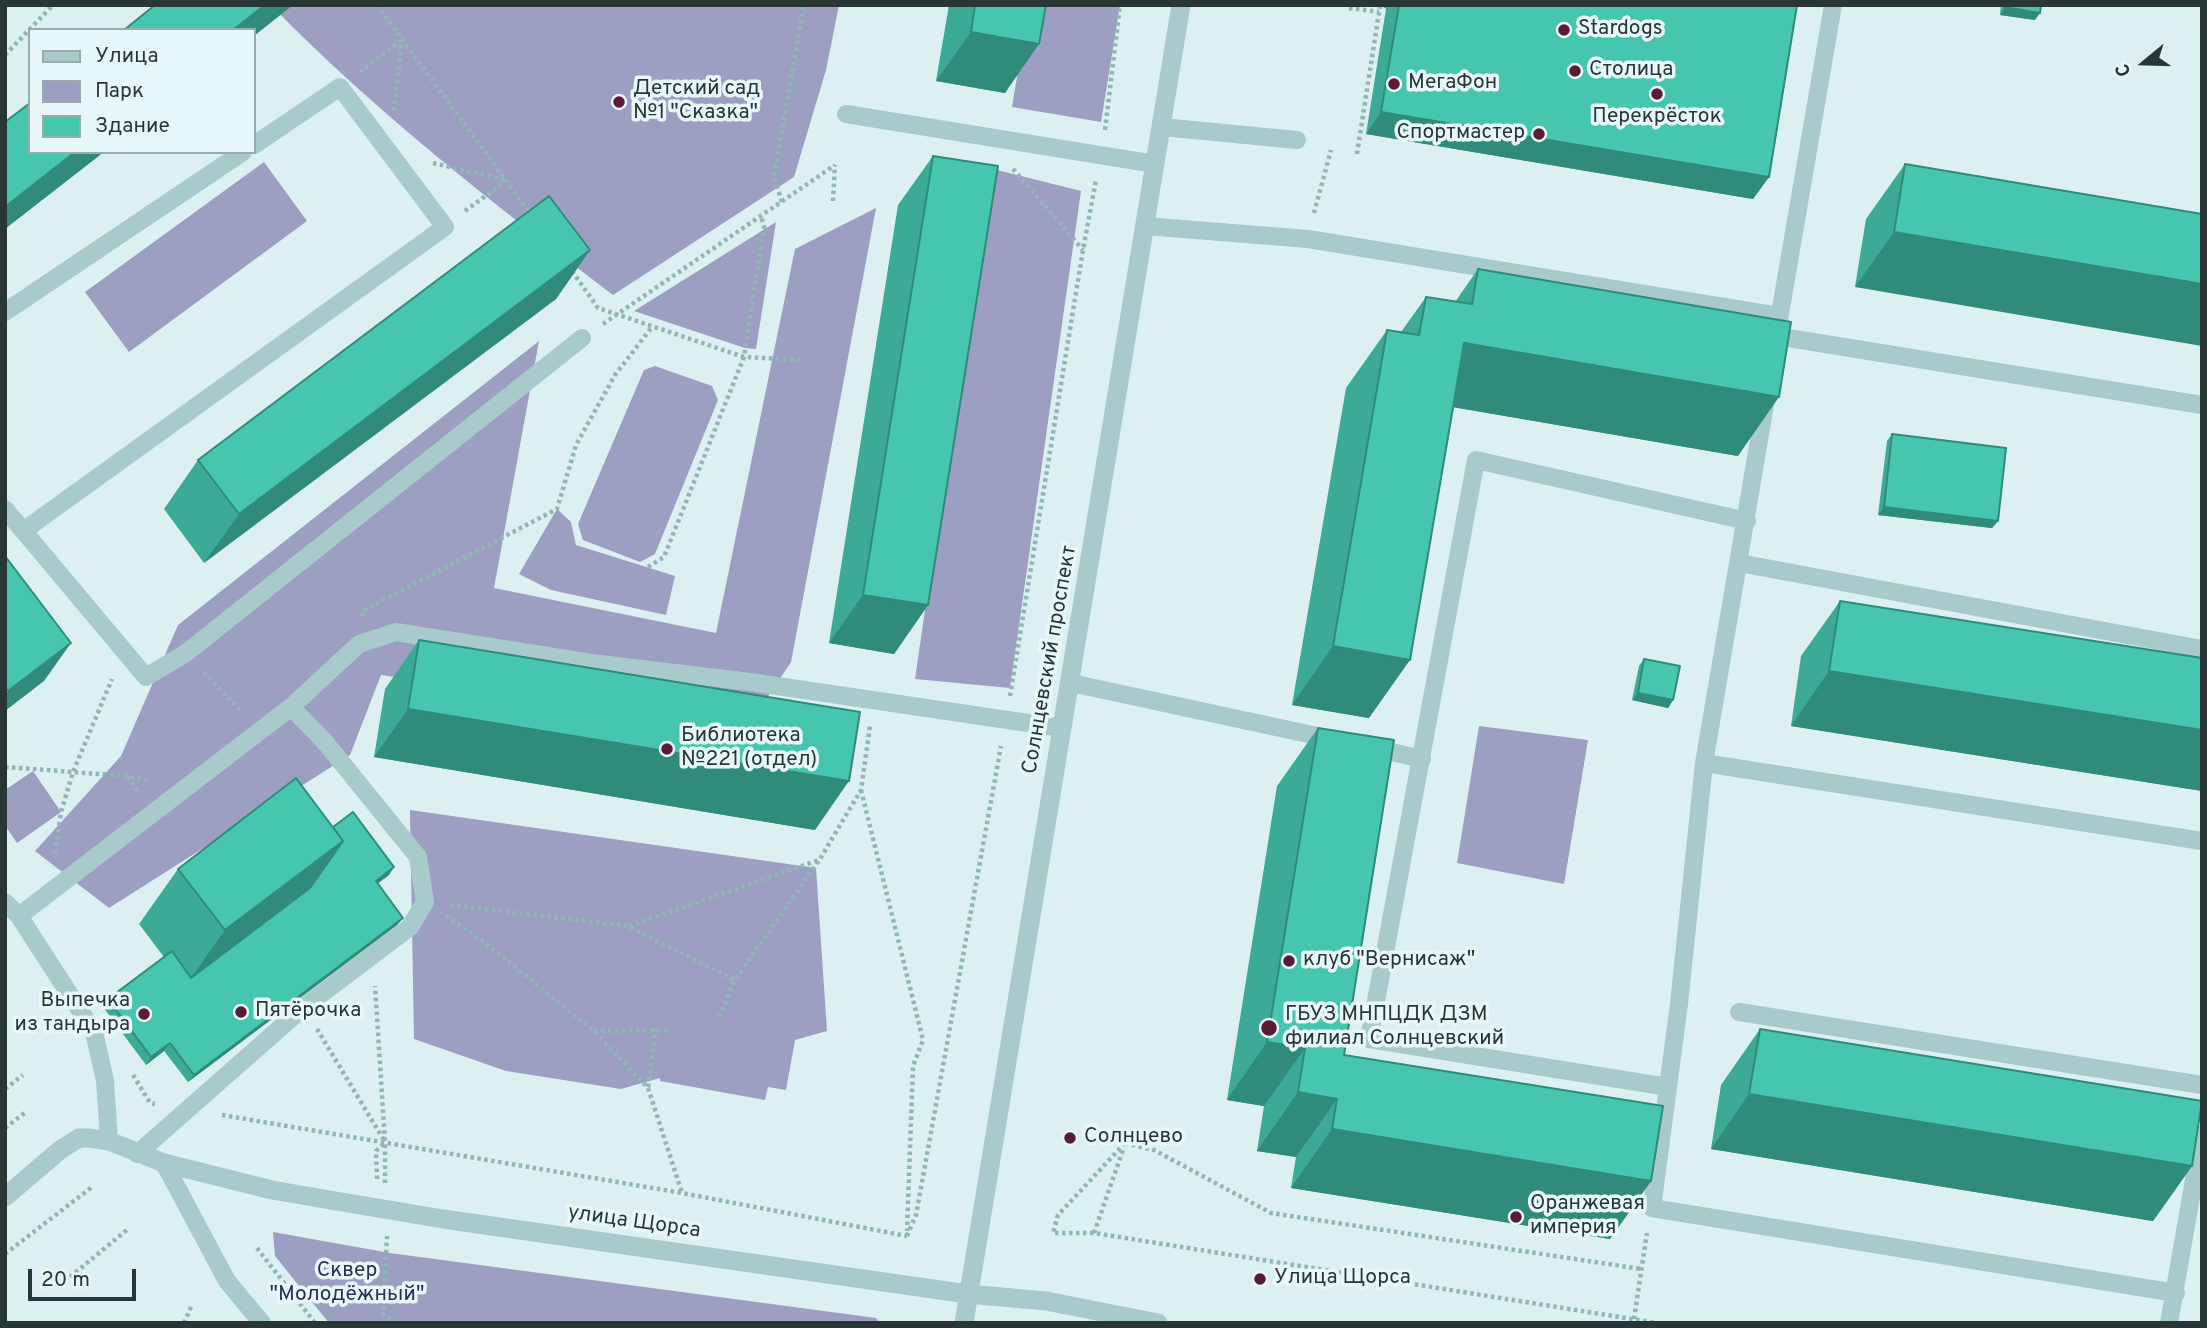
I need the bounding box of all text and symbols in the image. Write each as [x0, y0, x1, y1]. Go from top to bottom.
place label: Stardogs [1578, 17, 1663, 43]
marker: Stardogs [1556, 22, 1572, 38]
legend [28, 28, 256, 154]
north arrow [2109, 28, 2179, 98]
text: Улица [95, 43, 159, 70]
place label: Столица [1589, 58, 1673, 84]
text: С [2111, 60, 2137, 79]
marker: Столица [1567, 63, 1583, 79]
place label: МегаФон [1408, 71, 1497, 97]
marker: МегаФон [1386, 76, 1402, 92]
place label: Детский сад №1 "Сказка" [633, 77, 760, 127]
text: Парк [95, 78, 144, 105]
marker: Перекрёсток [1649, 86, 1665, 102]
marker: Детский сад №1 "Сказка" [611, 94, 627, 110]
place label: Перекрёсток [1592, 105, 1722, 131]
text: Здание [95, 113, 170, 140]
place label: Спортмастер [1397, 121, 1525, 147]
marker: Спортмастер [1531, 126, 1547, 142]
street label: Солнцевский проспект [1018, 544, 1084, 776]
place label: Библиотека №221 (отдел) [681, 724, 817, 774]
marker: Библиотека №221 (отдел) [659, 741, 675, 757]
place label: клуб "Вернисаж" [1303, 948, 1475, 974]
marker: клуб "Вернисаж" [1281, 953, 1297, 969]
place label: Выпечка из тандыра [15, 989, 130, 1039]
place label: Пятёрочка [255, 999, 361, 1025]
place label: ГБУЗ МНПЦДК ДЗМ филиал Солнцевский [1285, 1003, 1504, 1053]
marker: Пятёрочка [233, 1004, 249, 1020]
marker: Выпечка из тандыра [136, 1006, 152, 1022]
marker: ГБУЗ МНПЦДК ДЗМ филиал Солнцевский [1259, 1018, 1279, 1038]
place label: Солнцево [1084, 1125, 1183, 1151]
marker: Солнцево [1062, 1130, 1078, 1146]
place label: Оранжевая империя [1530, 1192, 1645, 1242]
street label: улица Щорса [566, 1201, 702, 1245]
marker: Оранжевая империя [1508, 1209, 1524, 1225]
scale bar [32, 1254, 140, 1298]
park label: Сквер "Молодёжный" [270, 1259, 424, 1309]
place label: Улица Щорса [1274, 1266, 1411, 1292]
text: 20 m [41, 1267, 90, 1294]
marker: Улица Щорса [1252, 1271, 1268, 1287]

